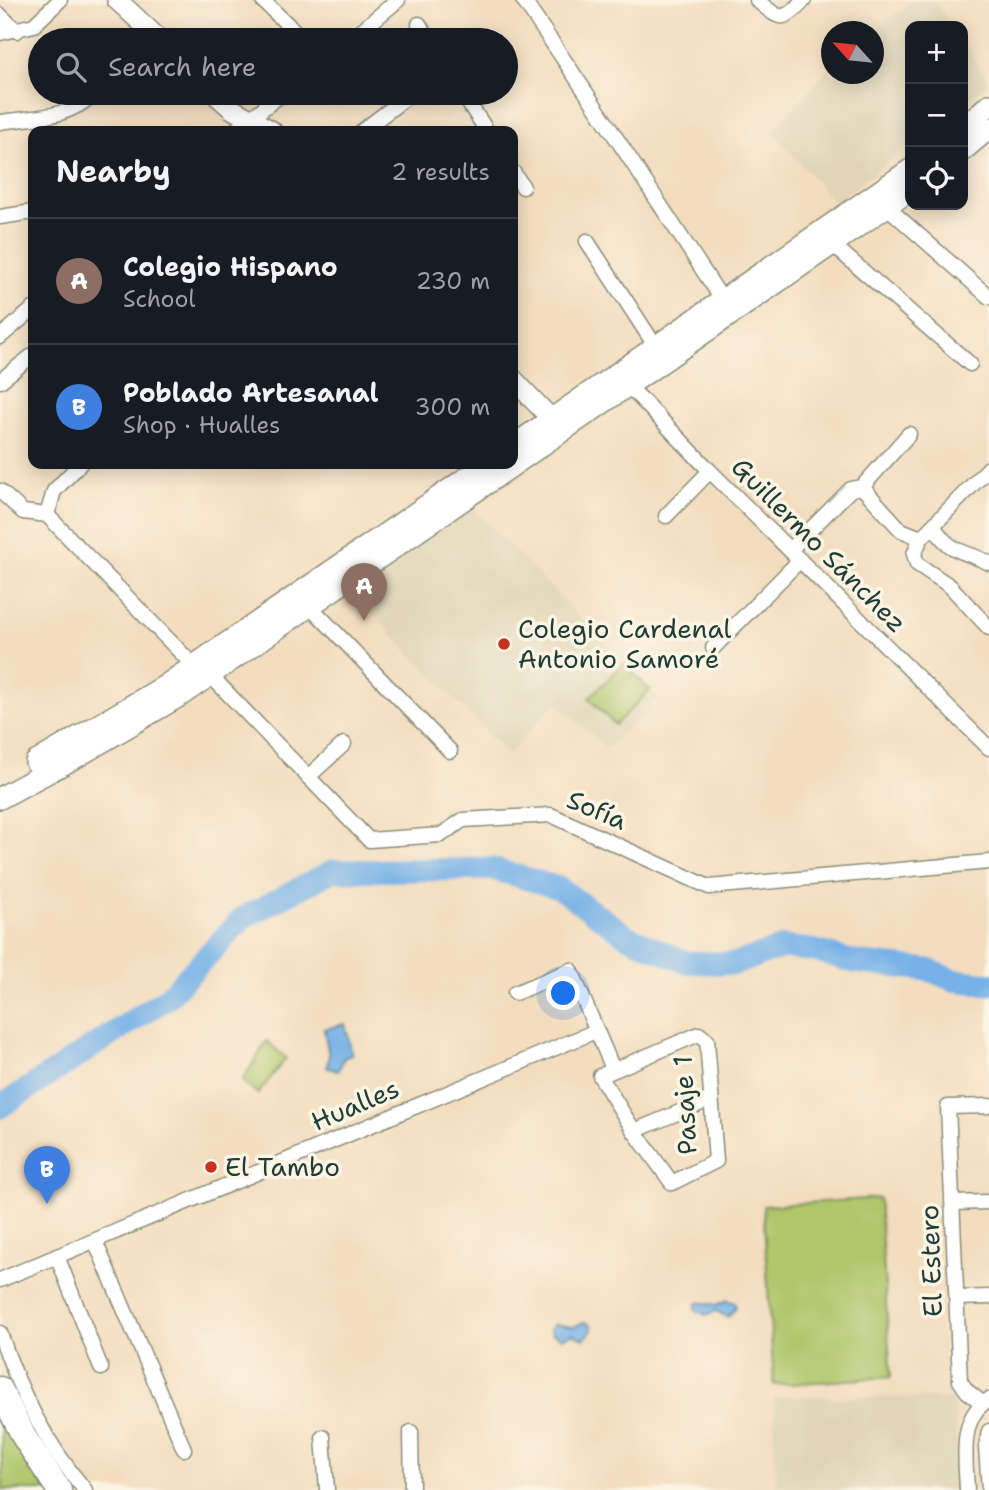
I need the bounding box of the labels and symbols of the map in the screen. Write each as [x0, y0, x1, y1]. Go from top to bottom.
north arrow [821, 21, 884, 84]
street label: Guillermo Sánchez [724, 449, 915, 640]
pin: A [341, 563, 387, 621]
place label: Colegio Cardenal Antonio Samoré [518, 611, 732, 676]
marker: Colegio Cardenal Antonio Samoré [496, 636, 512, 652]
street label: Sofía [562, 781, 632, 838]
your location [546, 976, 580, 1010]
street label: Pasaje 1 [664, 1054, 705, 1156]
street label: Hualles [305, 1070, 404, 1139]
pin: B [24, 1146, 70, 1204]
place label: El Tambo [225, 1149, 340, 1184]
marker: El Tambo [203, 1159, 219, 1175]
street label: El Estero [911, 1204, 950, 1318]

